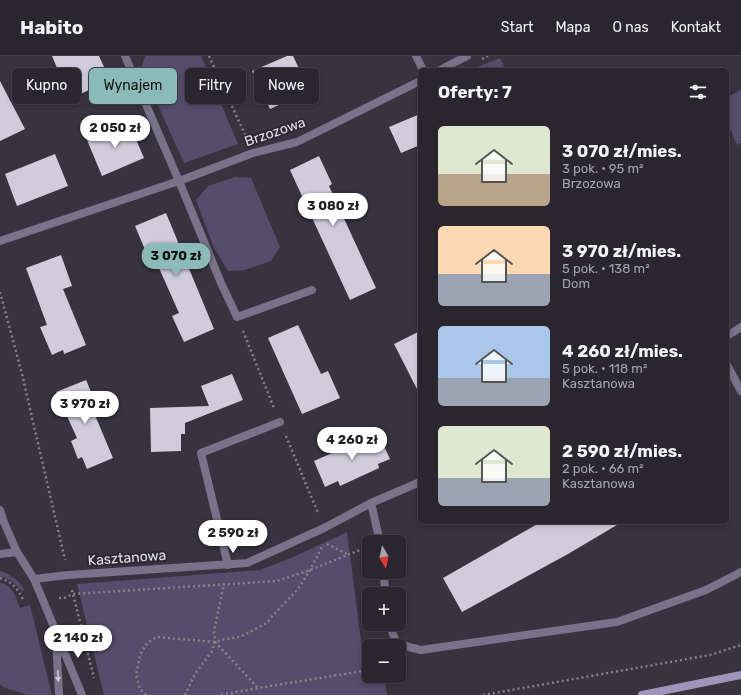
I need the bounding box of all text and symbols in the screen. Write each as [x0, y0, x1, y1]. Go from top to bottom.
text: Habito [20, 16, 83, 39]
text: Start [501, 19, 533, 36]
text: Mapa [555, 19, 590, 36]
text: O nas [612, 19, 649, 36]
text: Kontakt [671, 19, 721, 36]
chip: Kupno [12, 68, 81, 104]
chip: Wynajem [89, 68, 177, 104]
chip: Filtry [185, 68, 246, 104]
chip: Nowe [254, 68, 319, 104]
icon: filters [687, 81, 709, 103]
text: Oferty: 7 [438, 82, 512, 102]
street label: Brzozowa [242, 114, 308, 150]
pin: 2 050 zł [74, 115, 156, 149]
text: 2 050 zł [89, 120, 141, 135]
text: 3 070 zł/mies. [562, 141, 682, 161]
icon: home [470, 142, 518, 190]
text: 3 pok. · 95 m² [562, 161, 643, 176]
text: Brzozowa [562, 176, 621, 191]
pin: 3 080 zł [292, 193, 374, 227]
text: 3 080 zł [307, 198, 359, 213]
text: 3 970 zł/mies. [562, 241, 681, 261]
icon: home [470, 242, 518, 290]
pin: 3 070 zł [135, 243, 217, 277]
text: 3 070 zł [151, 248, 201, 263]
text: 5 pok. · 138 m² [562, 261, 650, 276]
text: Dom [562, 276, 590, 291]
text: 4 260 zł/mies. [562, 341, 683, 361]
icon: home [470, 342, 518, 390]
text: 5 pok. · 118 m² [562, 361, 647, 376]
text: Kasztanowa [562, 376, 635, 391]
pin: 3 970 zł [44, 391, 126, 425]
text: 3 970 zł [60, 396, 110, 411]
pin: 4 260 zł [311, 427, 393, 461]
text: 4 260 zł [326, 432, 378, 447]
text: 2 590 zł/mies. [562, 441, 682, 461]
icon: home [470, 442, 518, 490]
text: 2 pok. · 66 m² [562, 461, 644, 476]
text: Kasztanowa [562, 476, 635, 491]
pin: 2 590 zł [192, 520, 274, 554]
text: 2 590 zł [207, 525, 259, 540]
north arrow [362, 535, 406, 579]
map controls [362, 535, 406, 683]
street label: Kasztanowa [87, 547, 167, 569]
button: + [362, 587, 406, 631]
pin: 2 140 zł [37, 625, 119, 659]
text: 2 140 zł [53, 630, 103, 645]
button: − [362, 639, 406, 683]
one-way arrow [55, 670, 62, 682]

